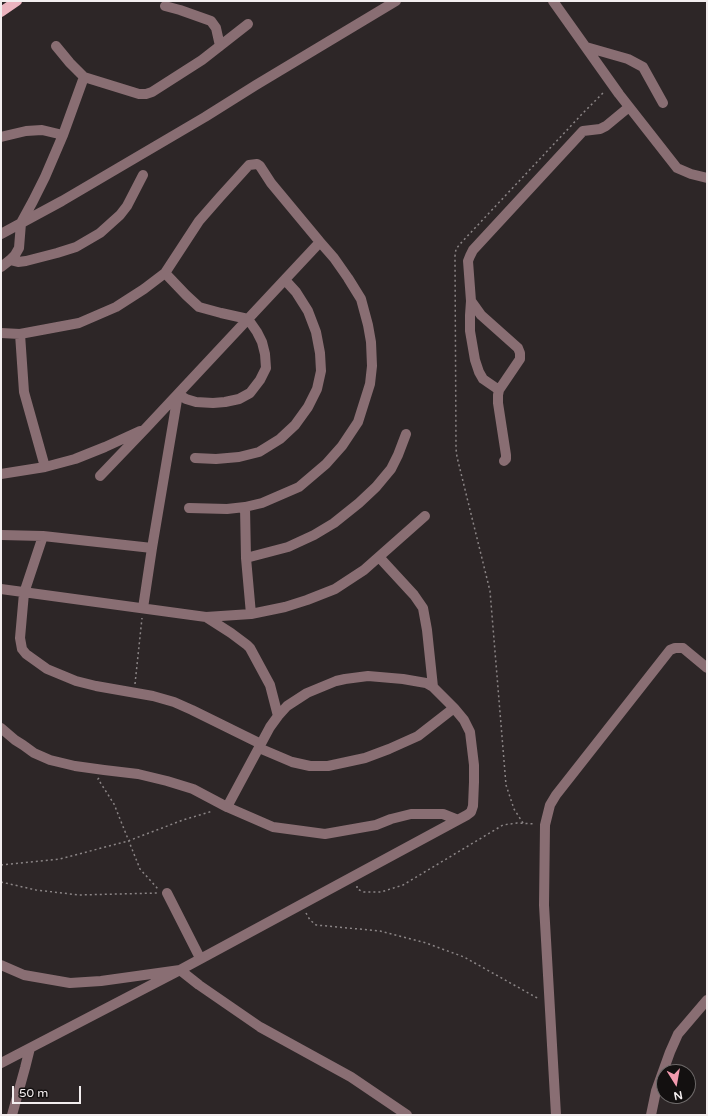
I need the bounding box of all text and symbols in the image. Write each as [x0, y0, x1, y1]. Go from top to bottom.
north arrow [656, 1064, 696, 1104]
scale bar [14, 1078, 83, 1104]
text: 50 m [19, 1086, 48, 1100]
text: N [673, 1088, 684, 1103]

